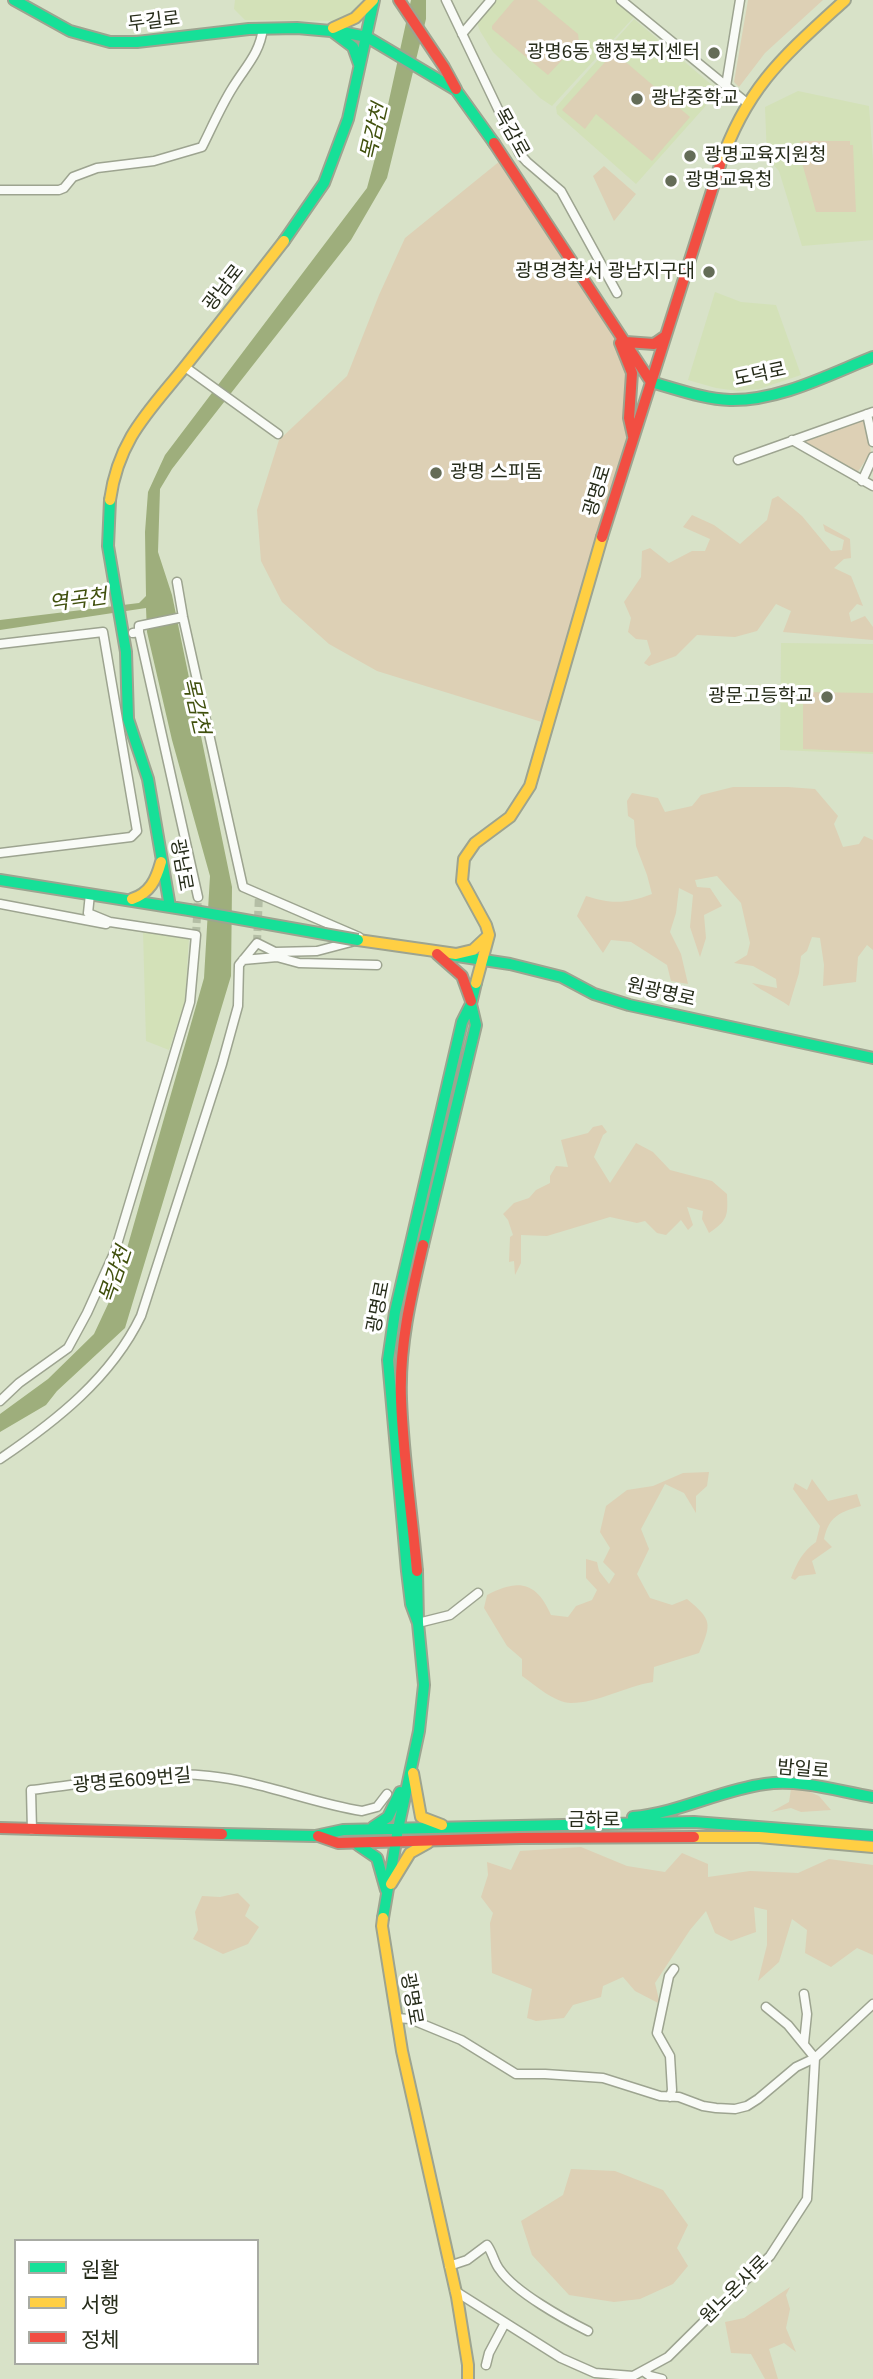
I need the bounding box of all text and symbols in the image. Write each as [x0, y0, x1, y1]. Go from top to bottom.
street label: 두길로 [127, 7, 181, 37]
place label: 광명6동 행정복지센터 [527, 42, 700, 64]
marker: 광명6동 행정복지센터 [706, 45, 722, 61]
place label: 광남중학교 [651, 88, 738, 110]
marker: 광남중학교 [629, 91, 645, 107]
water label: 목감천 [356, 101, 394, 163]
street label: 목감로 [488, 105, 534, 161]
place label: 광명교육지원청 [704, 145, 826, 167]
marker: 광명교육지원청 [682, 148, 698, 164]
place label: 광명교육청 [685, 170, 772, 192]
marker: 광명교육청 [663, 173, 679, 189]
street label: 광남로 [199, 260, 249, 316]
place label: 광명경찰서 광남지구대 [515, 261, 695, 283]
marker: 광명경찰서 광남지구대 [701, 264, 717, 280]
street label: 도덕로 [732, 358, 788, 392]
place label: 광명 스피돔 [450, 462, 543, 484]
street label: 광명로 [579, 463, 617, 519]
marker: 광명 스피돔 [428, 465, 444, 481]
water label: 역곡천 [48, 584, 108, 618]
water label: 목감천 [176, 675, 214, 737]
place label: 광문고등학교 [708, 686, 813, 708]
marker: 광문고등학교 [819, 689, 835, 705]
street label: 광남로 [165, 837, 197, 893]
street label: 원광명로 [624, 974, 698, 1012]
water label: 목감천 [95, 1243, 137, 1307]
street label: 광명로 [363, 1279, 395, 1335]
street label: 밤일로 [776, 1756, 830, 1784]
street label: 광명로609번길 [72, 1764, 192, 1798]
street label: 금하로 [568, 1810, 620, 1832]
street label: 광명로 [395, 1971, 427, 2027]
legend [14, 2239, 259, 2365]
street label: 원노온사로 [696, 2251, 774, 2329]
text: 원활 [81, 2258, 120, 2281]
text: 서행 [81, 2293, 120, 2316]
text: 정체 [81, 2328, 120, 2351]

